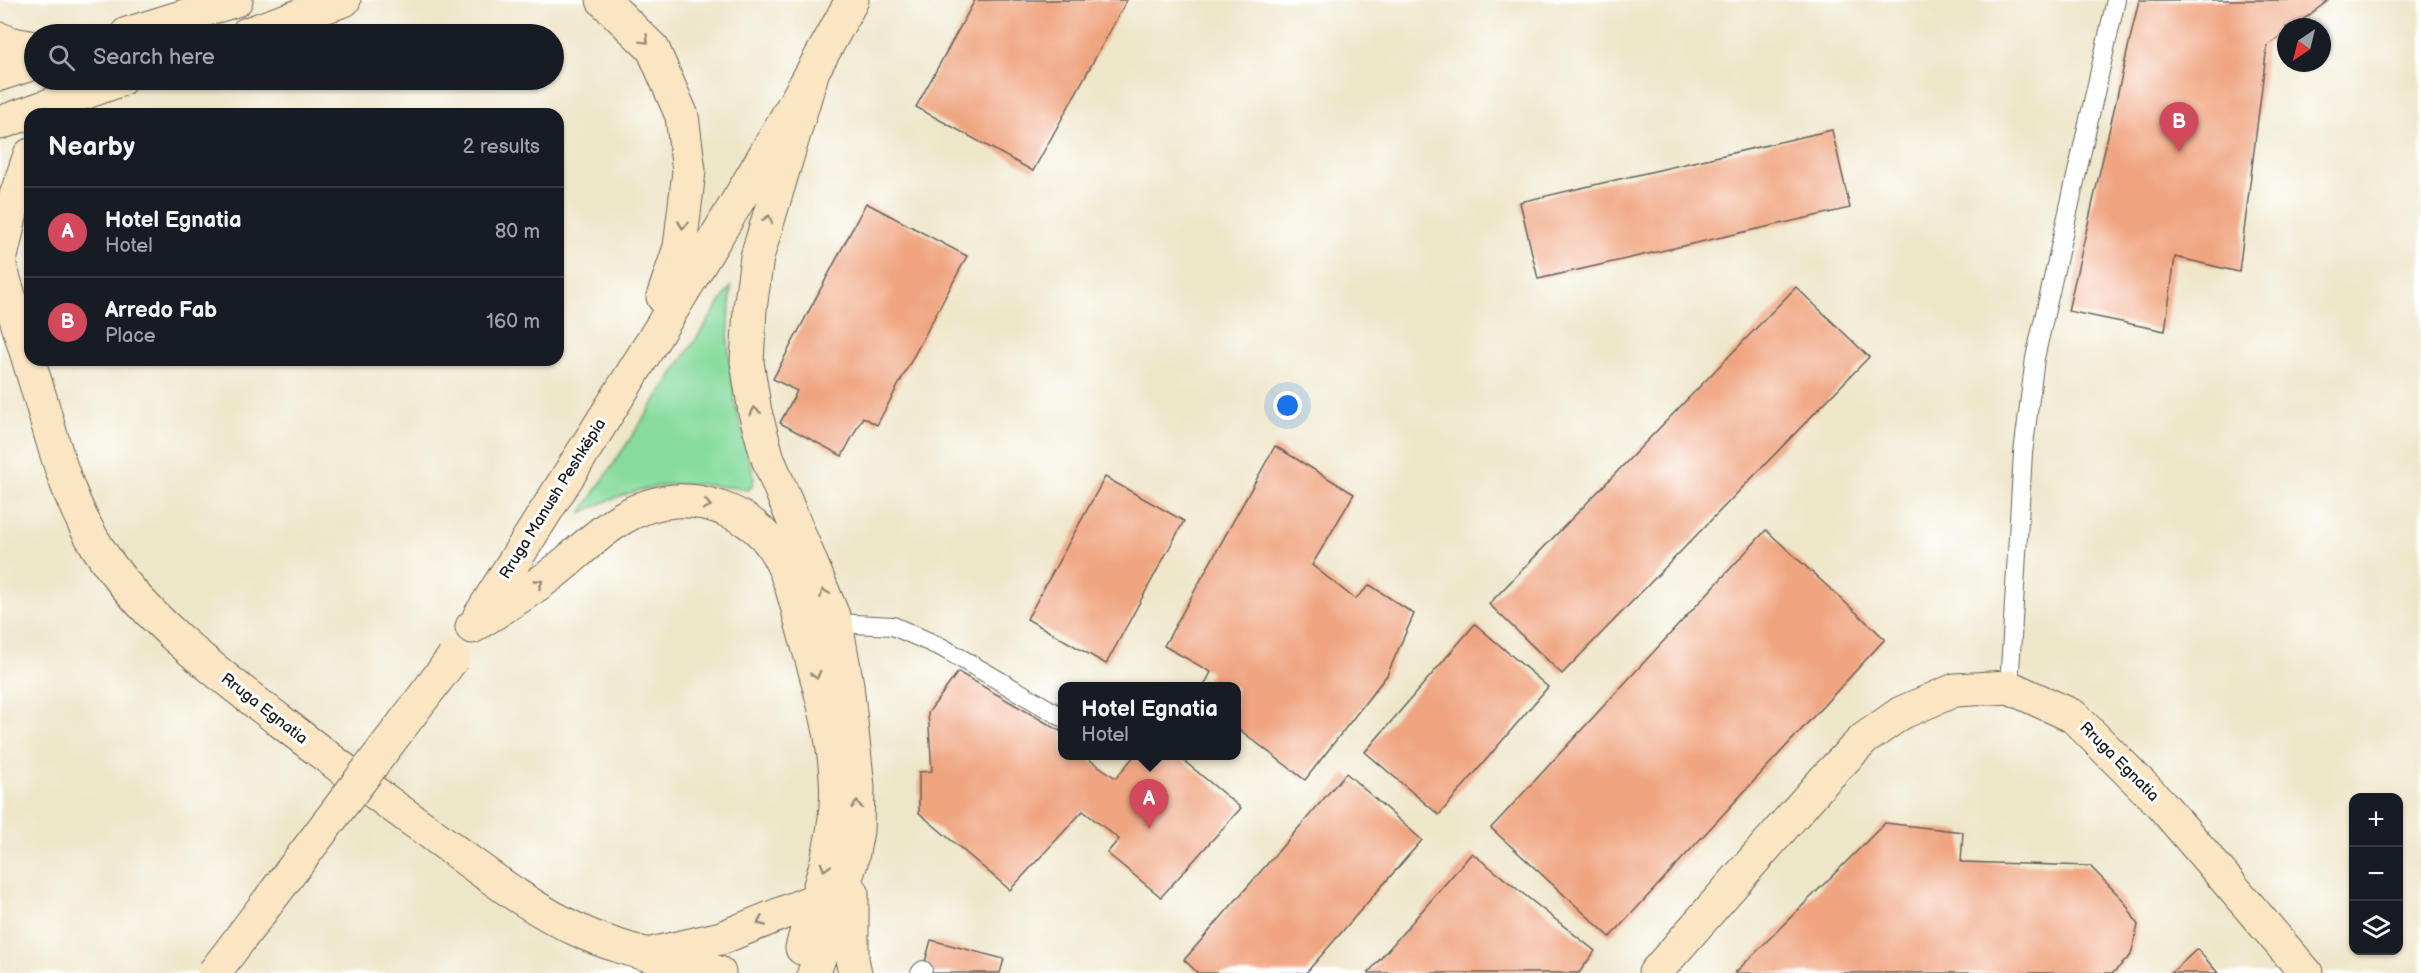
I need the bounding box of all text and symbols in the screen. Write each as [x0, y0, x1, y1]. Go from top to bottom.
north arrow [2277, 18, 2331, 72]
search box [24, 24, 564, 90]
one-way arrow [637, 33, 648, 44]
icon: search [45, 41, 78, 74]
text: Search here [93, 44, 215, 71]
pin: B [2160, 102, 2198, 152]
text: Nearby [48, 132, 135, 163]
text: 2 results [463, 135, 540, 159]
text: Hotel Egnatia [105, 207, 242, 234]
one-way arrow [761, 214, 773, 225]
text: A [61, 220, 74, 244]
text: 80 m [495, 220, 540, 244]
one-way arrow [677, 220, 689, 230]
text: Hotel [105, 234, 153, 258]
text: Arredo Fab [105, 297, 217, 324]
text: B [60, 310, 75, 334]
text: 160 m [486, 310, 540, 334]
text: Place [105, 324, 156, 348]
your location [1273, 391, 1302, 420]
one-way arrow [749, 406, 762, 416]
street label: Rruga Manush Peshkëpia [496, 415, 610, 583]
one-way arrow [702, 498, 712, 511]
one-way arrow [532, 580, 543, 591]
one-way arrow [819, 588, 831, 599]
street label: Rruga Egnatia [217, 669, 311, 749]
one-way arrow [808, 670, 821, 680]
popup [1058, 682, 1241, 760]
text: Hotel Egnatia [1081, 696, 1218, 723]
street label: Rruga Egnatia [2075, 718, 2163, 806]
text: Hotel [1081, 723, 1129, 747]
pin: A [1130, 780, 1168, 829]
map controls [2349, 793, 2403, 955]
button: + [2349, 793, 2403, 847]
one-way arrow [851, 800, 864, 809]
button: − [2349, 847, 2403, 901]
one-way arrow [820, 861, 832, 872]
button: layers [2349, 901, 2403, 955]
one-way arrow [756, 915, 767, 927]

